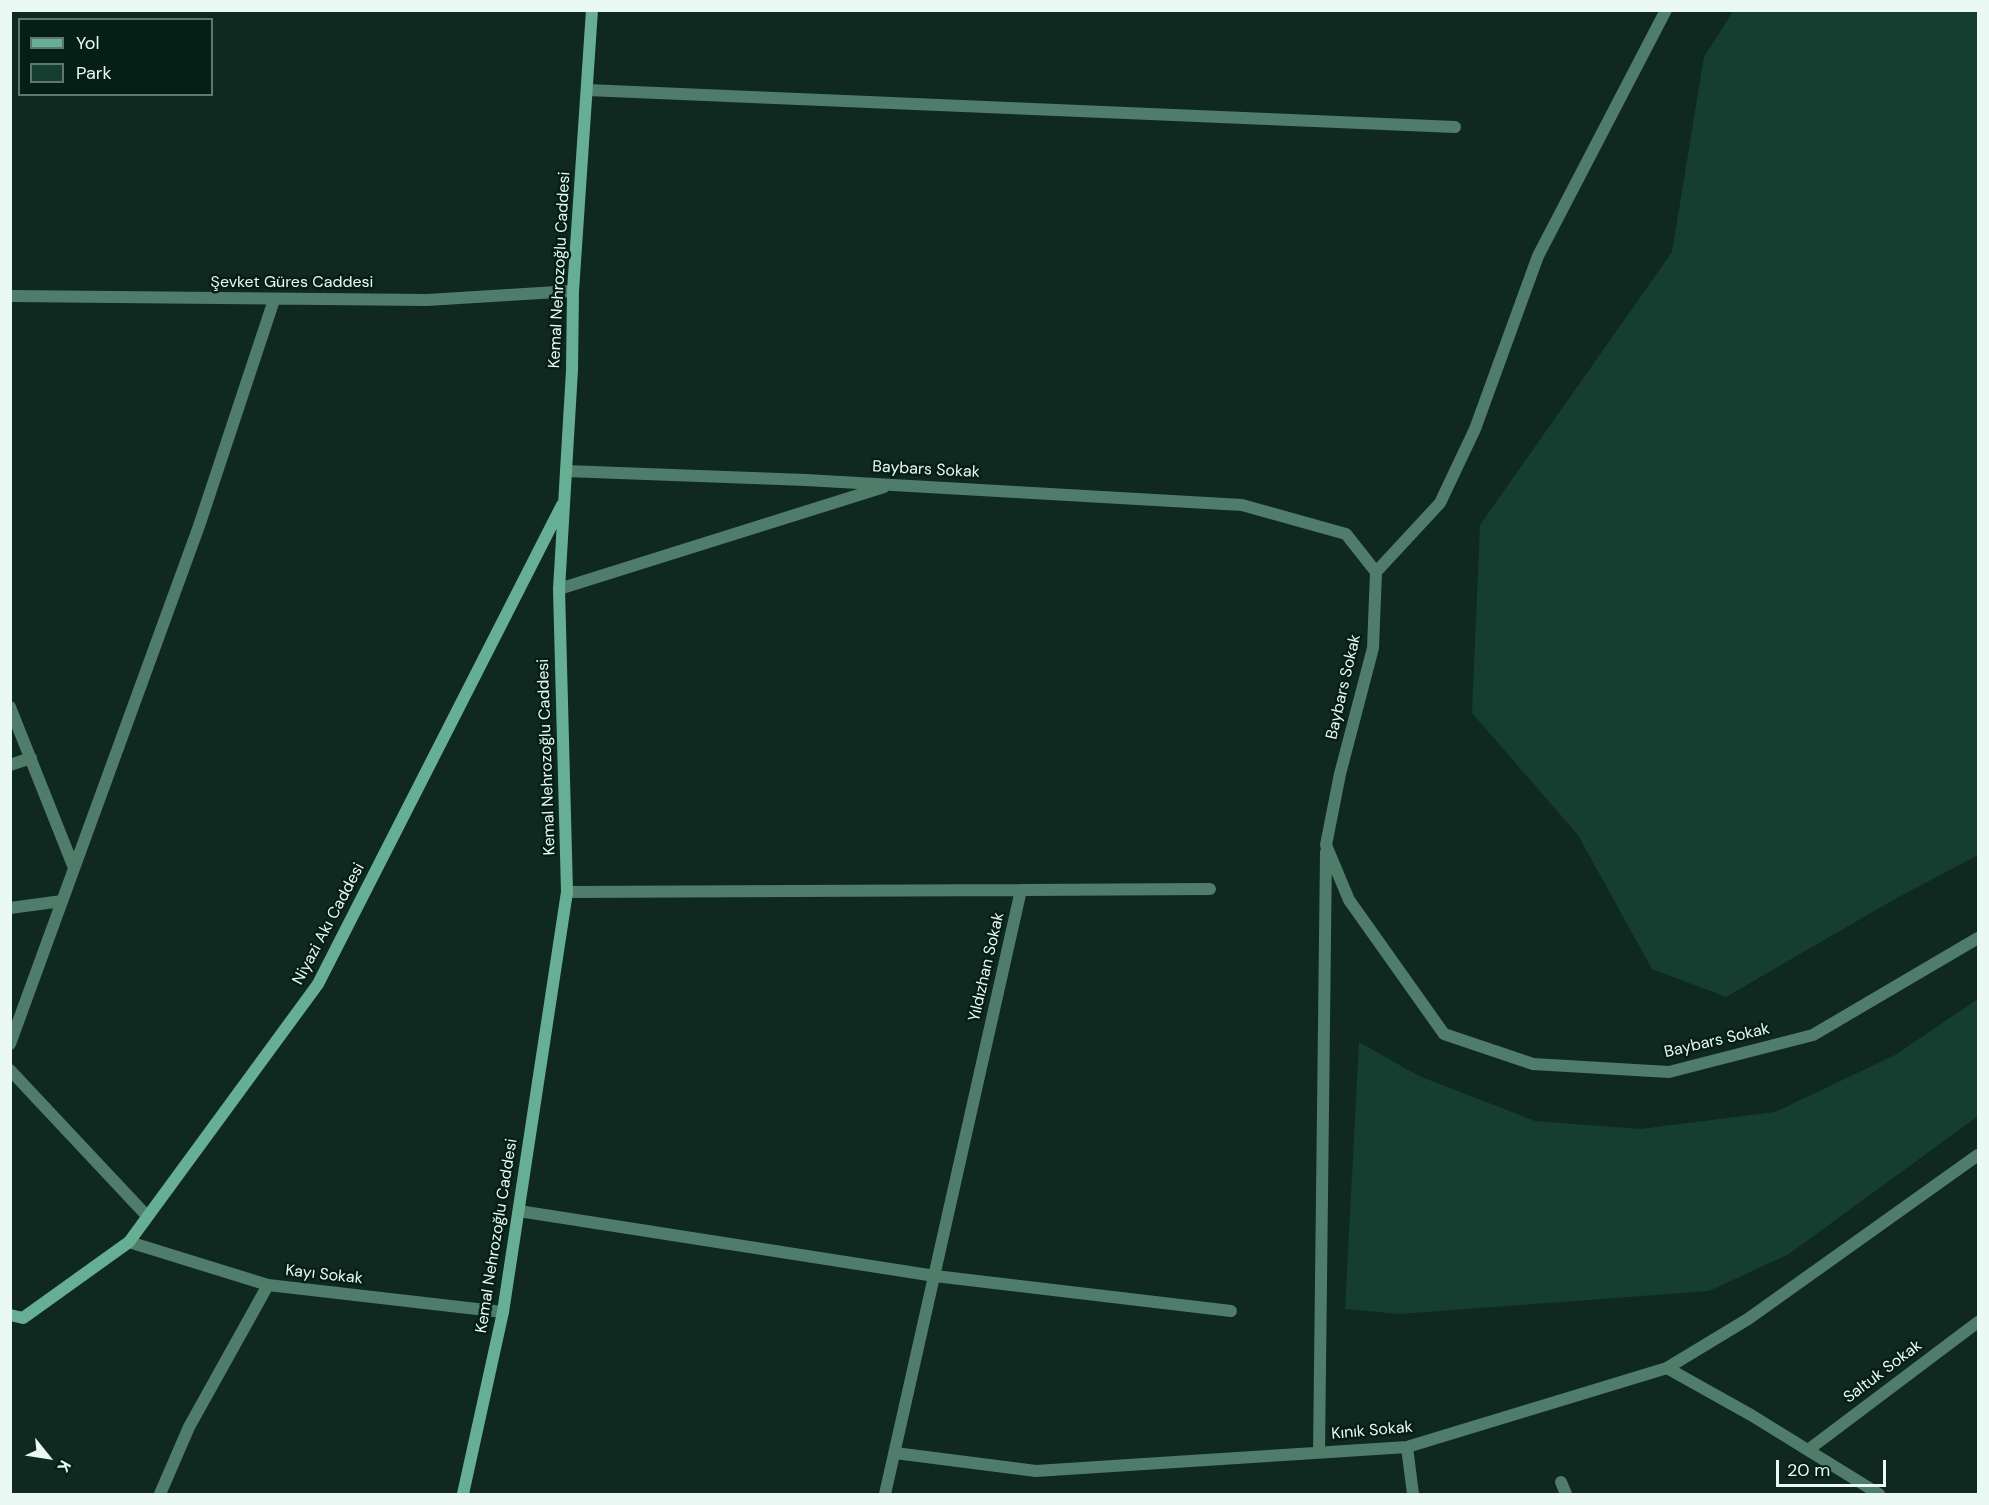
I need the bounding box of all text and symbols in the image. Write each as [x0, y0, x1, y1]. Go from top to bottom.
legend [18, 18, 213, 96]
text: Yol [76, 31, 100, 55]
text: Park [76, 61, 112, 85]
street label: Kemal Nehrozoğlu Caddesi [545, 171, 575, 369]
street label: Şevket Güres Caddesi [211, 273, 373, 293]
street label: Baybars Sokak [872, 458, 980, 482]
street label: Baybars Sokak [1323, 632, 1365, 742]
street label: Kemal Nehrozoğlu Caddesi [534, 658, 560, 856]
street label: Niyazi Akı Caddesi [289, 860, 369, 988]
street label: Yıldızhan Sokak [965, 910, 1009, 1024]
street label: Baybars Sokak [1662, 1020, 1772, 1062]
street label: Kemal Nehrozoğlu Caddesi [472, 1137, 522, 1335]
street label: Kayı Sokak [284, 1261, 364, 1289]
street label: Saltuk Sokak [1840, 1336, 1926, 1408]
street label: Kınık Sokak [1331, 1418, 1413, 1444]
north arrow [18, 1427, 78, 1487]
scale bar [1779, 1448, 1888, 1486]
text: K [52, 1456, 76, 1476]
text: 20 m [1787, 1458, 1830, 1482]

